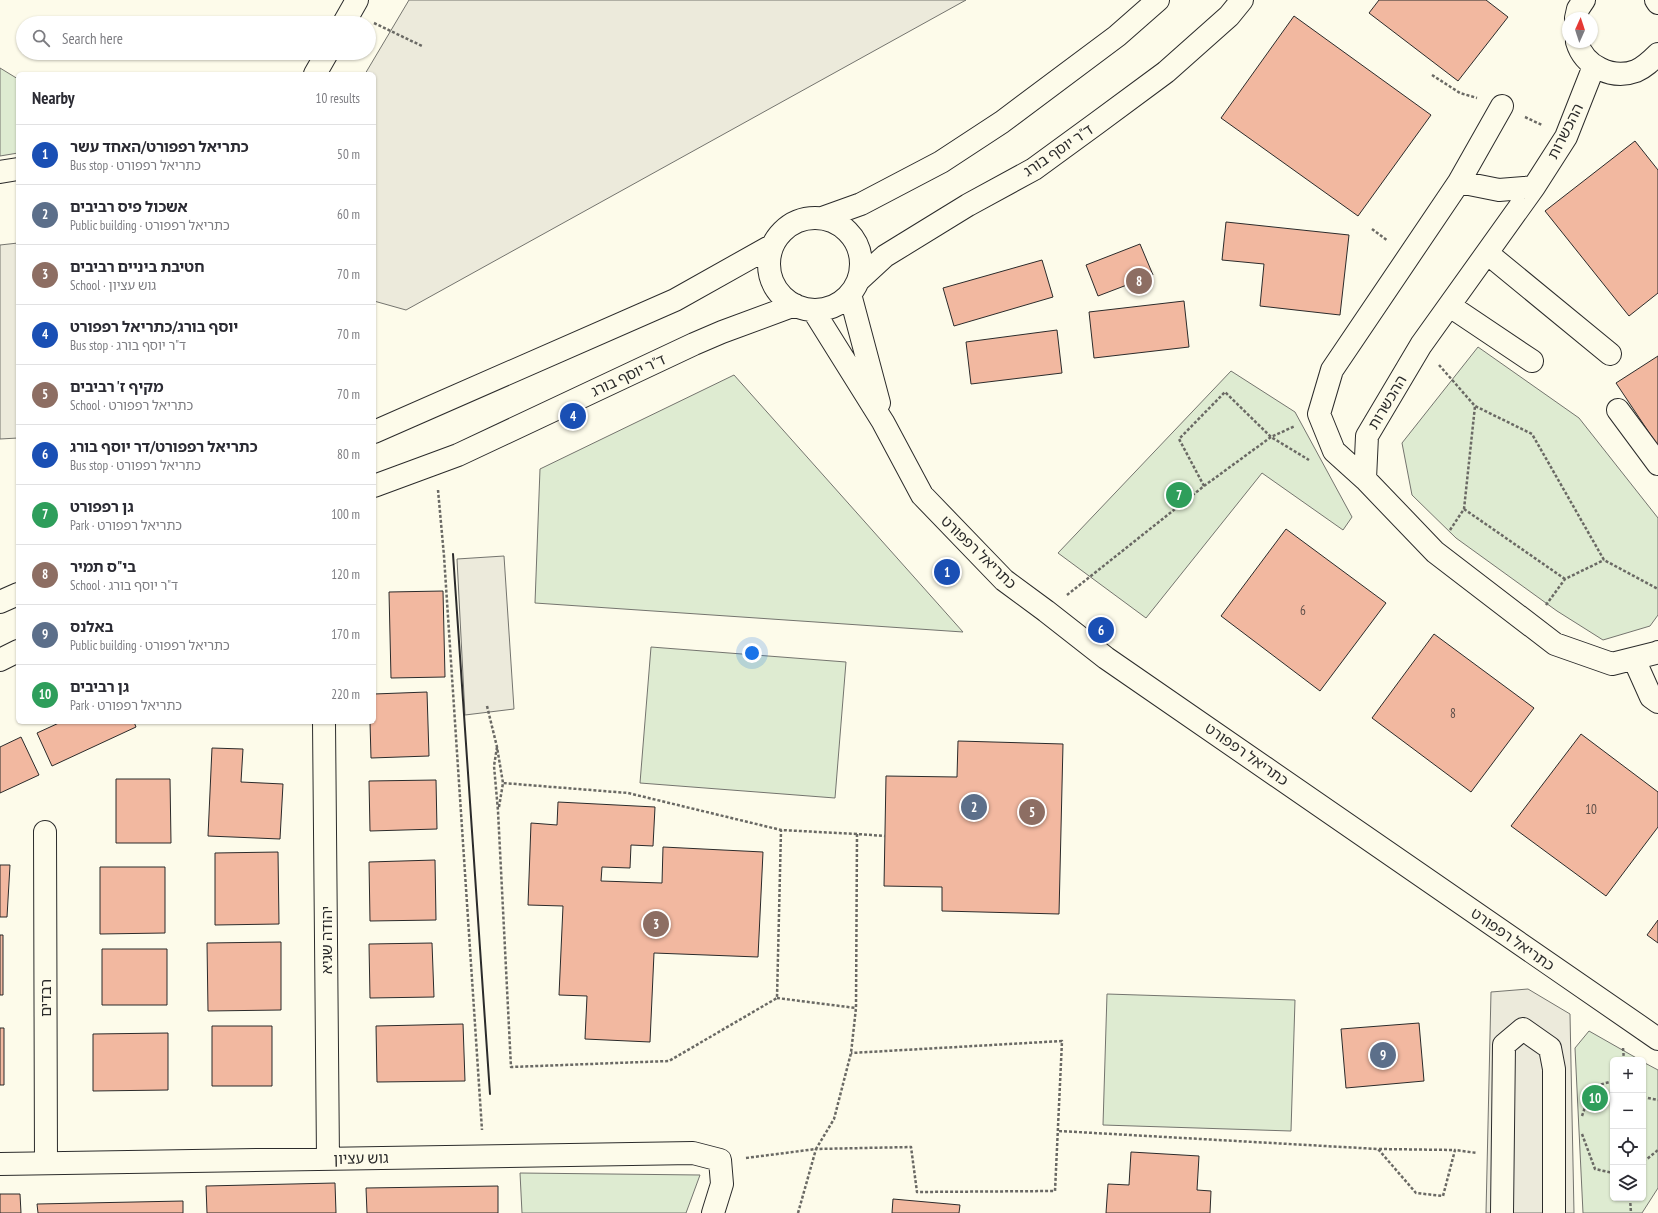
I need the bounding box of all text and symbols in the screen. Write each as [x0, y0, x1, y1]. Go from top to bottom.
north arrow [1562, 12, 1598, 48]
search box [16, 16, 376, 60]
icon: search [30, 27, 52, 49]
text: Search here [62, 29, 123, 48]
text: Nearby [32, 87, 75, 109]
text: 10 results [316, 90, 360, 107]
street label: ההכשרות [1543, 100, 1587, 162]
street label: ד"ר יוסף בורג [1019, 120, 1097, 180]
text: כתריאל רפפורט/האחד עשר [70, 137, 249, 156]
text: 1 [42, 146, 48, 163]
text: 50 m [337, 146, 360, 163]
text: Bus stop · כתריאל רפפורט [70, 157, 201, 174]
text: אשכול פיס רביבים [70, 197, 188, 216]
text: 2 [42, 206, 48, 223]
text: 60 m [337, 206, 360, 223]
text: Public building · כתריאל רפפורט [70, 217, 230, 234]
text: חטיבת ביניים רביבים [70, 257, 204, 276]
text: 3 [42, 266, 48, 283]
text: 70 m [337, 266, 360, 283]
pin: 8 [1126, 266, 1152, 296]
text: School · גוש עציון [70, 277, 156, 294]
text: יוסף בורג/כתריאל רפפורט [70, 317, 238, 336]
text: 4 [42, 326, 48, 343]
text: 70 m [337, 326, 360, 343]
text: Bus stop · ד"ר יוסף בורג [70, 337, 186, 354]
street label: ד"ר יוסף בורג [588, 349, 668, 401]
street label: ההכשרות [1363, 371, 1411, 433]
text: מקיף ז' רביבים [70, 377, 164, 396]
text: 5 [42, 386, 48, 403]
text: 70 m [337, 386, 360, 403]
text: School · כתריאל רפפורט [70, 397, 193, 414]
pin: 4 [560, 401, 586, 431]
text: כתריאל רפפורט/דר יוסף בורג [70, 437, 258, 456]
text: 6 [42, 446, 48, 463]
text: 80 m [337, 446, 360, 463]
text: Bus stop · כתריאל רפפורט [70, 457, 201, 474]
pin: 7 [1166, 480, 1192, 510]
text: גן רפפורט [70, 497, 134, 516]
text: 7 [42, 506, 48, 523]
text: 100 m [331, 506, 360, 523]
street label: כתריאל רפפורט [937, 511, 1021, 593]
text: Park · כתריאל רפפורט [70, 517, 182, 534]
text: בי"ס תמיר [70, 557, 136, 576]
pin: 1 [934, 557, 960, 587]
text: 8 [42, 566, 48, 583]
text: 120 m [331, 566, 360, 583]
text: School · ד"ר יוסף בורג [70, 577, 178, 594]
house number: 6 [1300, 602, 1306, 619]
pin: 6 [1088, 615, 1114, 645]
text: באלנס [70, 617, 114, 636]
text: 9 [42, 626, 48, 643]
text: 170 m [331, 626, 360, 643]
text: Public building · כתריאל רפפורט [70, 637, 230, 654]
your location [742, 643, 762, 663]
text: גן רביבים [70, 677, 129, 696]
text: 10 [39, 686, 51, 703]
text: 220 m [331, 686, 360, 703]
text: Park · כתריאל רפפורט [70, 697, 182, 714]
house number: 8 [1450, 705, 1456, 722]
street label: כתריאל רפפורט [1202, 718, 1293, 790]
pin: 2 [961, 792, 987, 822]
pin: 5 [1019, 797, 1045, 827]
house number: 10 [1585, 801, 1597, 818]
street label: כתריאל רפפורט [1468, 903, 1559, 975]
street label: יהודה שגיא [317, 906, 336, 974]
pin: 3 [643, 909, 669, 939]
street label: רבדים [36, 979, 55, 1017]
pin: 9 [1370, 1040, 1396, 1070]
map controls [1610, 1057, 1646, 1201]
button: + [1610, 1057, 1646, 1093]
pin: 10 [1582, 1083, 1608, 1113]
button: − [1610, 1093, 1646, 1129]
button: locate [1610, 1129, 1646, 1165]
street label: גוש עציון [333, 1148, 389, 1168]
button: layers [1610, 1165, 1646, 1201]

